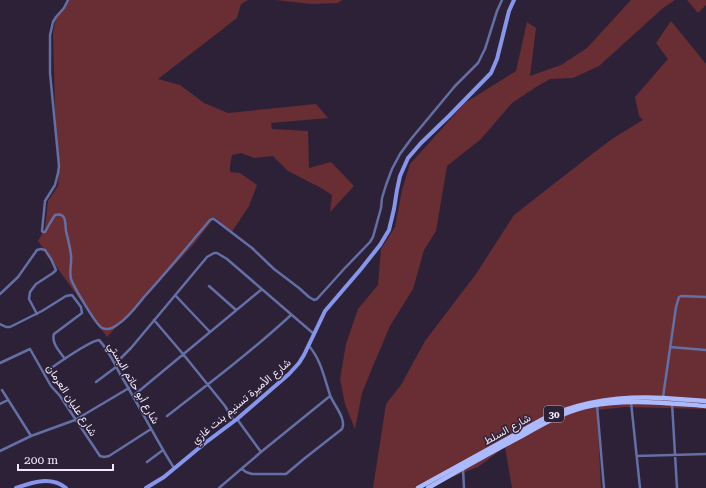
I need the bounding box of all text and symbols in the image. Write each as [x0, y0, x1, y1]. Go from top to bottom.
street label: شارع أبو حاتم البستي [102, 340, 162, 428]
street label: شارع الأميرة تسنيم بنت غازي [189, 356, 296, 449]
street label: شارع عليان العرمان [43, 362, 100, 439]
road number: 30 [544, 406, 564, 422]
street label: شارع السلط [481, 411, 534, 449]
scale bar [18, 446, 113, 472]
text: 200 m [24, 453, 58, 467]

